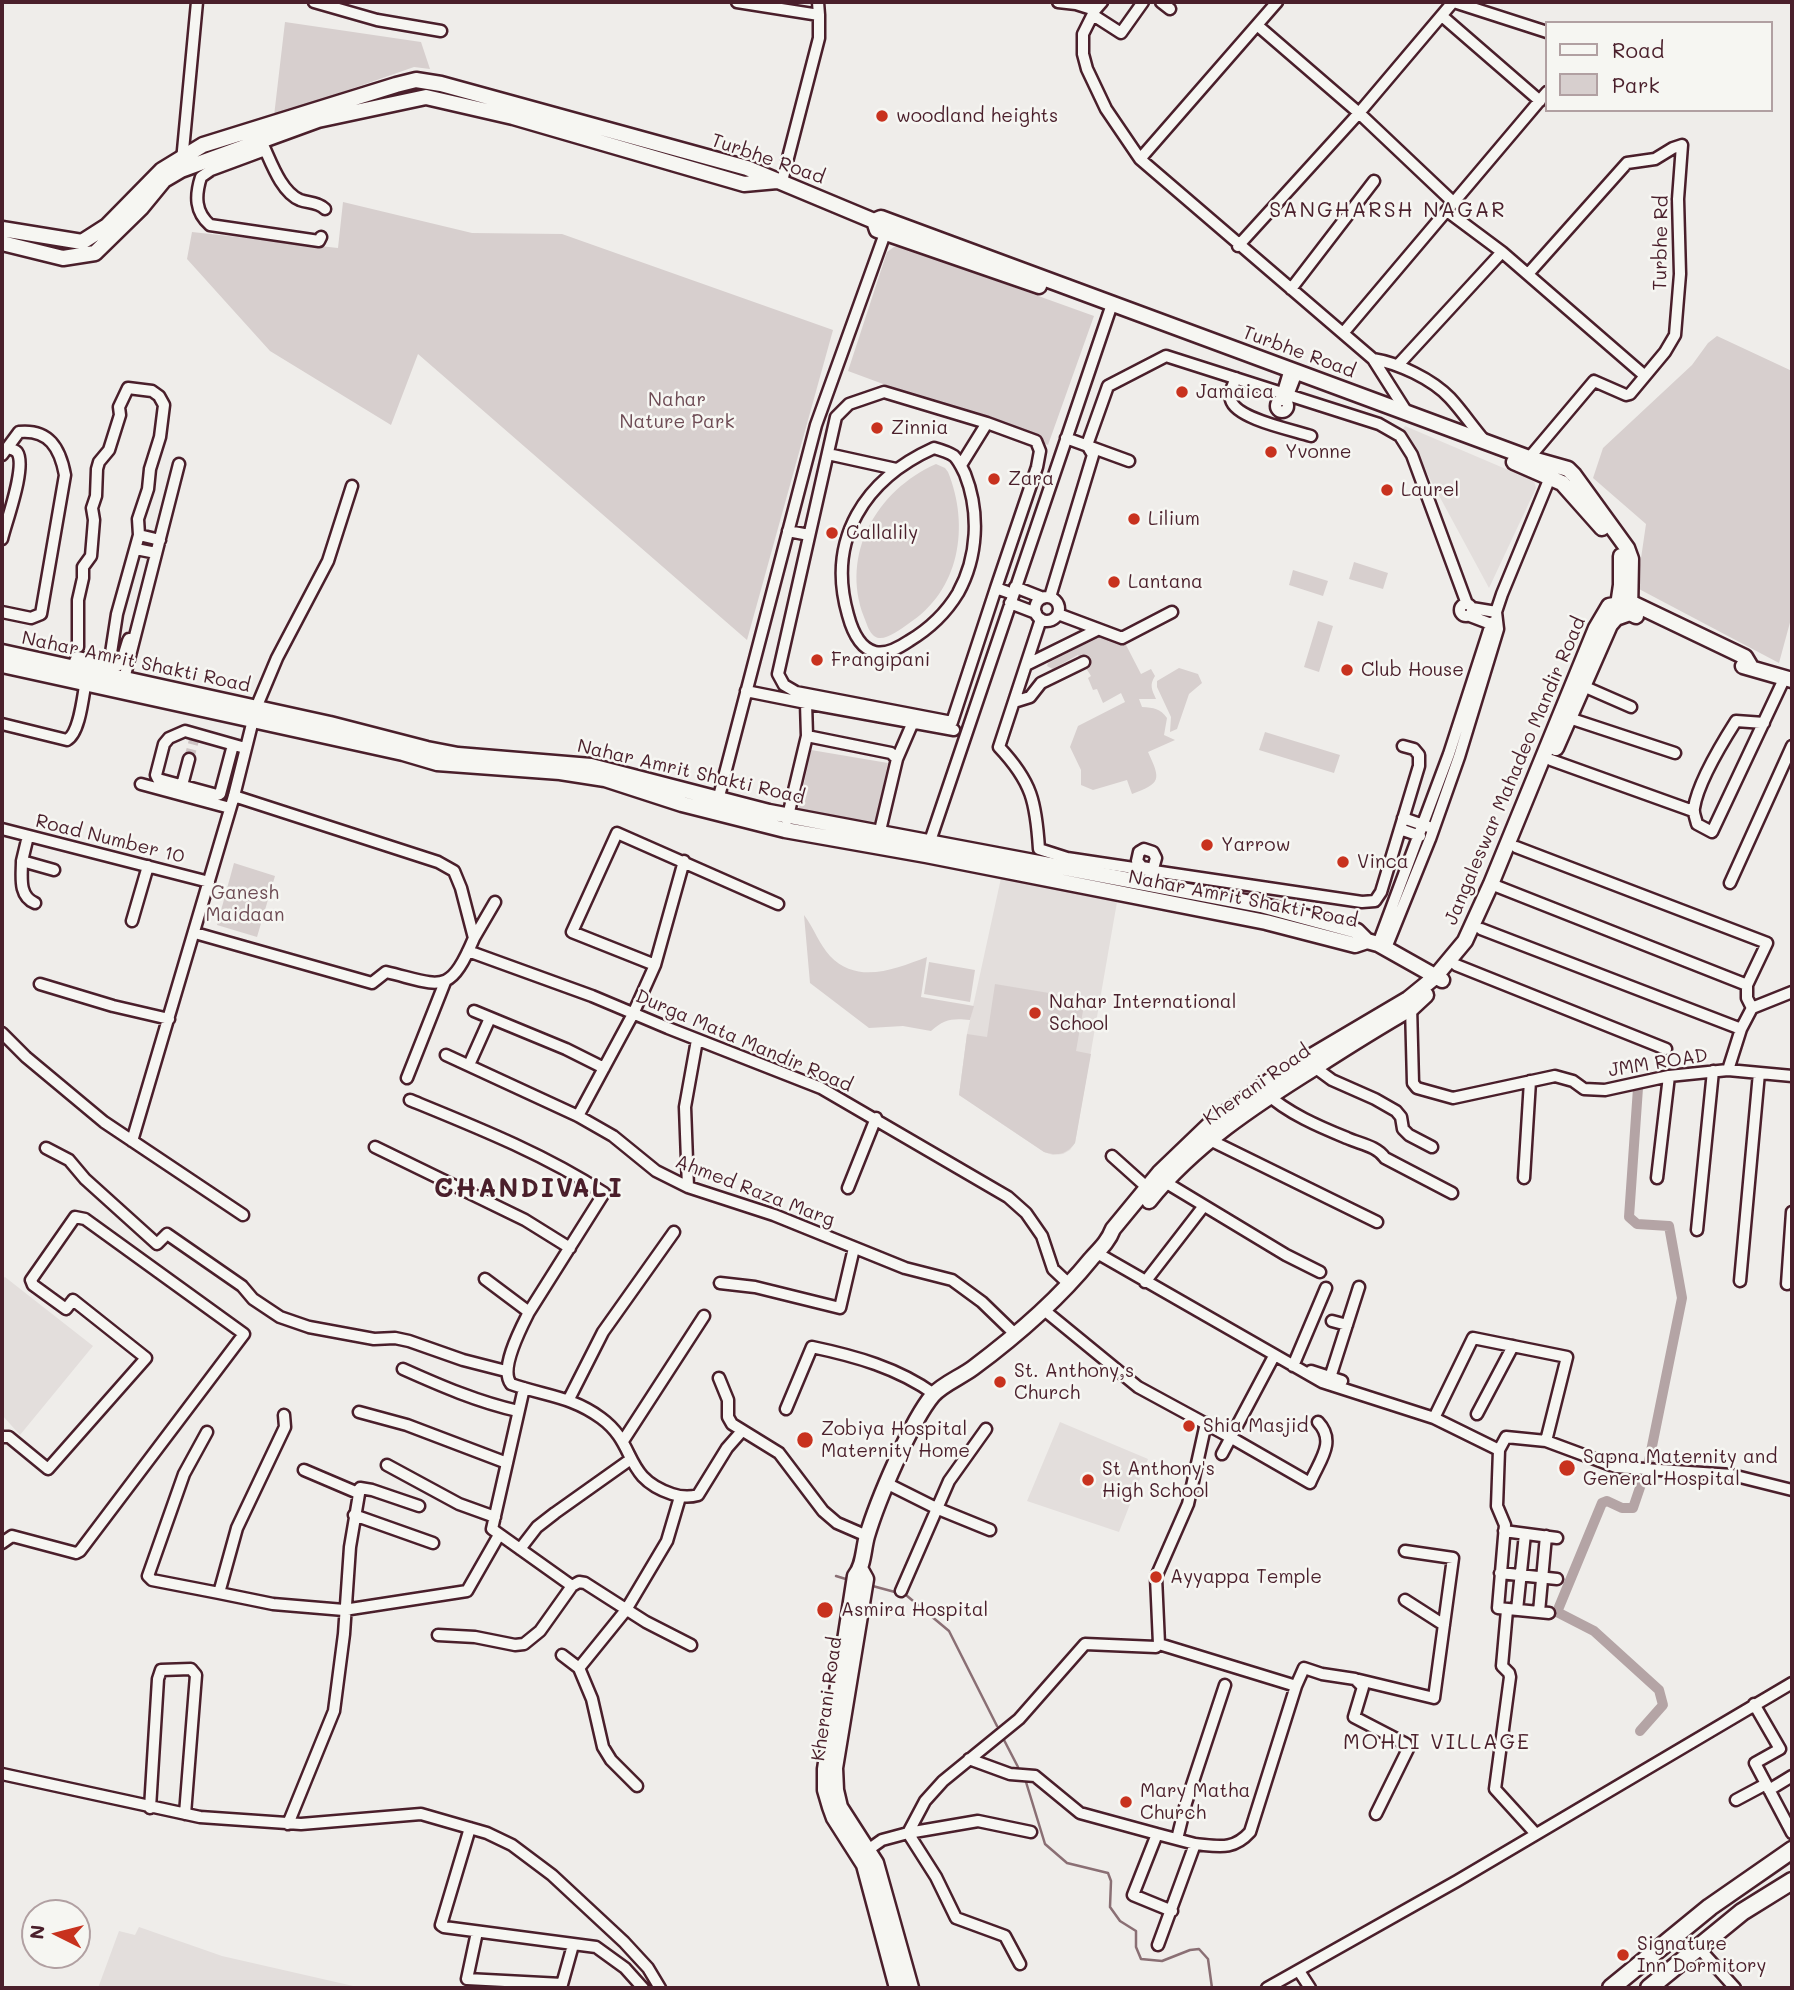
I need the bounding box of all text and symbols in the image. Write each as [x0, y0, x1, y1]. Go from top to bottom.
legend [1546, 21, 1773, 112]
text: Road [1612, 36, 1664, 63]
text: Park [1612, 71, 1660, 98]
place label: woodland heights [896, 105, 1058, 127]
marker: woodland heights [874, 108, 890, 124]
street label: Turbhe Road [708, 129, 828, 189]
street label: Turbhe Rd [1649, 195, 1673, 291]
district label: SANGHARSH NAGAR [1271, 198, 1505, 224]
street label: Turbhe Road [1239, 321, 1359, 383]
place label: Jamaica [1196, 381, 1274, 403]
marker: Jamaica [1174, 384, 1190, 400]
park label: Nahar Nature Park [619, 389, 735, 433]
place label: Zinnia [891, 417, 948, 439]
marker: Zinnia [869, 420, 885, 436]
place label: Yvonne [1285, 441, 1352, 463]
marker: Yvonne [1263, 444, 1279, 460]
place label: Zara [1008, 468, 1054, 490]
marker: Zara [986, 471, 1002, 487]
place label: Laurel [1401, 479, 1459, 501]
marker: Laurel [1379, 482, 1395, 498]
place label: Lilium [1148, 508, 1200, 530]
marker: Lilium [1126, 511, 1142, 527]
place label: Callalily [846, 522, 918, 544]
marker: Callalily [824, 525, 840, 541]
place label: Lantana [1128, 571, 1203, 593]
marker: Lantana [1106, 574, 1122, 590]
street label: Jangaleswar Mahadeo Mandir Road [1440, 613, 1590, 929]
street label: Nahar Amrit Shakti Road [20, 627, 252, 697]
place label: Frangipani [831, 649, 930, 671]
marker: Frangipani [809, 652, 825, 668]
place label: Club House [1361, 659, 1464, 681]
marker: Club House [1339, 662, 1355, 678]
street label: Nahar Amrit Shakti Road [575, 735, 807, 809]
street label: Road Number 10 [33, 809, 187, 869]
place label: Yarrow [1221, 834, 1290, 856]
marker: Yarrow [1199, 837, 1215, 853]
place label: Vinca [1357, 851, 1409, 873]
marker: Vinca [1335, 854, 1351, 870]
street label: Nahar Amrit Shakti Road [1126, 866, 1360, 932]
park label: Ganesh Maidaan [205, 882, 285, 926]
street label: Durga Mata Mandir Road [632, 985, 856, 1097]
place label: Nahar International School [1049, 991, 1236, 1035]
marker: Nahar International School [1027, 1005, 1043, 1021]
street label: Kherani Road [1199, 1040, 1315, 1130]
street label: JMM ROAD [1607, 1044, 1709, 1082]
street label: Ahmed Raza Marg [672, 1150, 838, 1232]
district label: CHANDIVALI [435, 1173, 623, 1205]
place label: St. Anthony,s Church [1014, 1360, 1134, 1404]
marker: St. Anthony,s Church [992, 1374, 1008, 1390]
place label: Shia Masjid [1203, 1415, 1309, 1437]
place label: Zobiya Hospital Maternity Home [821, 1418, 970, 1462]
marker: Shia Masjid [1181, 1418, 1197, 1434]
marker: Zobiya Hospital Maternity Home [795, 1430, 815, 1450]
place label: Sapna Maternity and General Hospital [1583, 1446, 1777, 1490]
place label: St Anthony's High School [1102, 1458, 1215, 1502]
marker: Sapna Maternity and General Hospital [1557, 1458, 1577, 1478]
marker: St Anthony's High School [1080, 1472, 1096, 1488]
place label: Ayyappa Temple [1170, 1566, 1322, 1588]
marker: Ayyappa Temple [1148, 1569, 1164, 1585]
place label: Asmira Hospital [841, 1599, 988, 1621]
marker: Asmira Hospital [815, 1600, 835, 1620]
street label: Kherani Road [807, 1635, 847, 1763]
district label: MOHLI VILLAGE [1345, 1730, 1529, 1756]
place label: Mary Matha Church [1140, 1780, 1250, 1824]
marker: Mary Matha Church [1118, 1794, 1134, 1810]
north arrow [21, 1899, 91, 1969]
text: N [23, 1923, 50, 1940]
place label: Signature Inn Dormitory [1637, 1933, 1766, 1977]
marker: Signature Inn Dormitory [1615, 1947, 1631, 1963]

